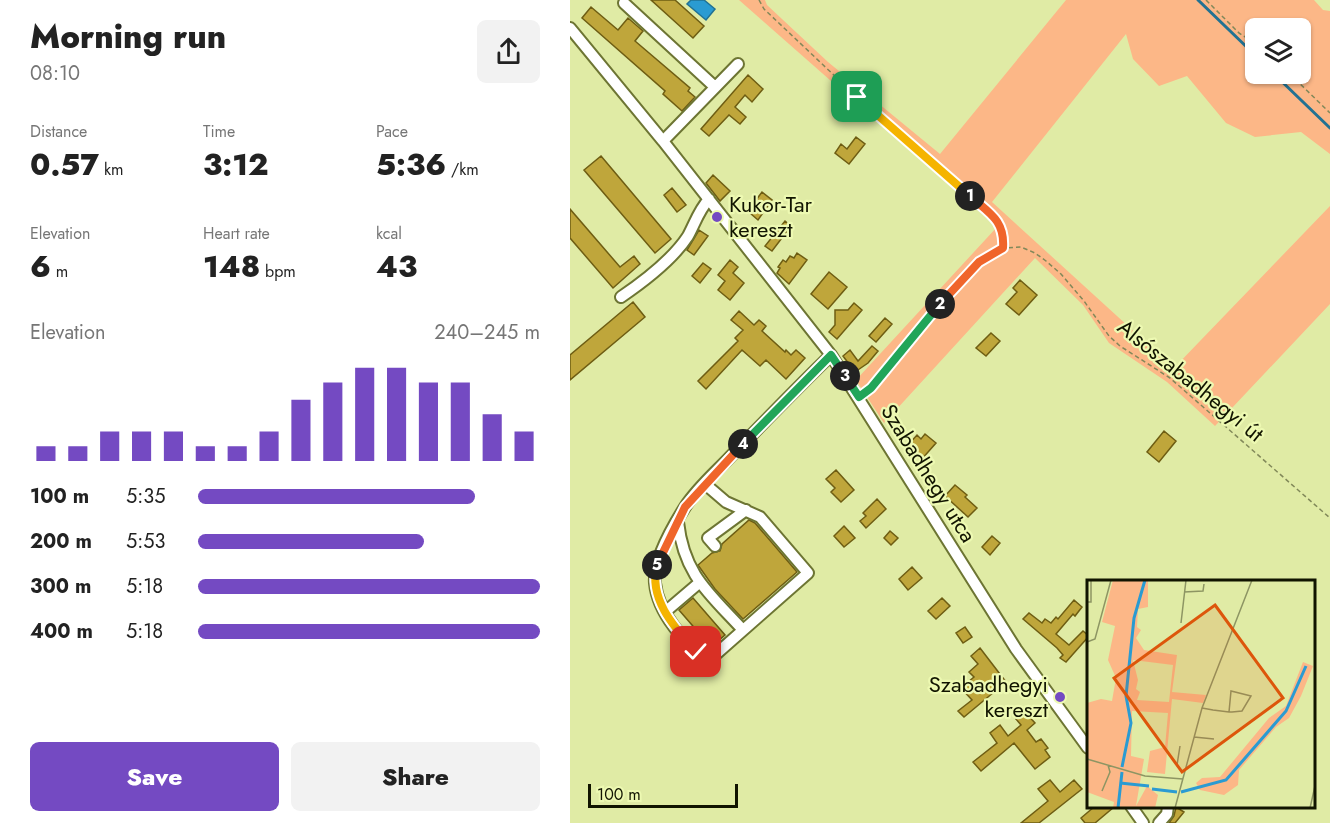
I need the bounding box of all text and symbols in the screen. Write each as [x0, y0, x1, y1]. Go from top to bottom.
text: Morning run [30, 13, 226, 60]
map controls [1245, 18, 1311, 84]
button: layers [1245, 18, 1311, 84]
button: share [477, 20, 540, 83]
text: 08:10 [30, 59, 80, 88]
pin [831, 71, 882, 122]
icon: arrive [840, 80, 873, 113]
text: Distance [30, 120, 87, 143]
text: Time [203, 120, 235, 143]
text: Pace [376, 120, 408, 143]
text: 0.57 [30, 143, 99, 186]
text: 3:12 [203, 143, 268, 186]
text: 5:36 [376, 143, 446, 186]
text: km [99, 158, 123, 181]
text: /km [446, 158, 479, 181]
pin: 1 [955, 181, 985, 211]
text: 1 [966, 184, 974, 207]
place label: Kukor-Tar kereszt [729, 188, 812, 245]
marker: Kukor-Tar kereszt [710, 210, 724, 224]
text: Elevation [30, 222, 90, 245]
text: Heart rate [203, 222, 270, 245]
text: kcal [376, 222, 402, 245]
text: 6 [30, 245, 51, 288]
text: 148 [203, 245, 260, 288]
text: 43 [376, 245, 417, 288]
text: m [51, 260, 68, 283]
text: bpm [260, 260, 296, 283]
pin: 2 [925, 289, 955, 319]
text: 2 [935, 292, 945, 315]
street label: Alsószabadhegyi út [1111, 311, 1272, 450]
text: Elevation [30, 318, 105, 347]
text: 240–245 m [434, 318, 540, 347]
pin: 3 [830, 361, 860, 391]
text: 3 [840, 364, 850, 387]
street label: Szabadhegy utca [874, 397, 984, 549]
pin: 4 [728, 429, 758, 459]
text: 4 [737, 432, 749, 455]
text: 100 m [30, 482, 89, 511]
text: 5:35 [126, 482, 165, 511]
text: 200 m [30, 527, 92, 556]
text: 5:53 [126, 527, 165, 556]
pin: 5 [642, 550, 672, 580]
text: 5 [652, 553, 662, 576]
text: 300 m [30, 572, 91, 601]
text: 5:18 [126, 572, 163, 601]
inset map [1087, 580, 1315, 808]
text: 400 m [30, 617, 93, 646]
text: 5:18 [126, 617, 163, 646]
pin [670, 626, 721, 677]
icon: check [679, 635, 712, 668]
place label: Szabadhegyi kereszt [929, 668, 1049, 725]
marker: Szabadhegyi kereszt [1053, 690, 1067, 704]
button: Save [30, 742, 279, 811]
button: Share [291, 742, 540, 811]
scale bar [588, 781, 738, 808]
text: 100 m [597, 783, 641, 806]

